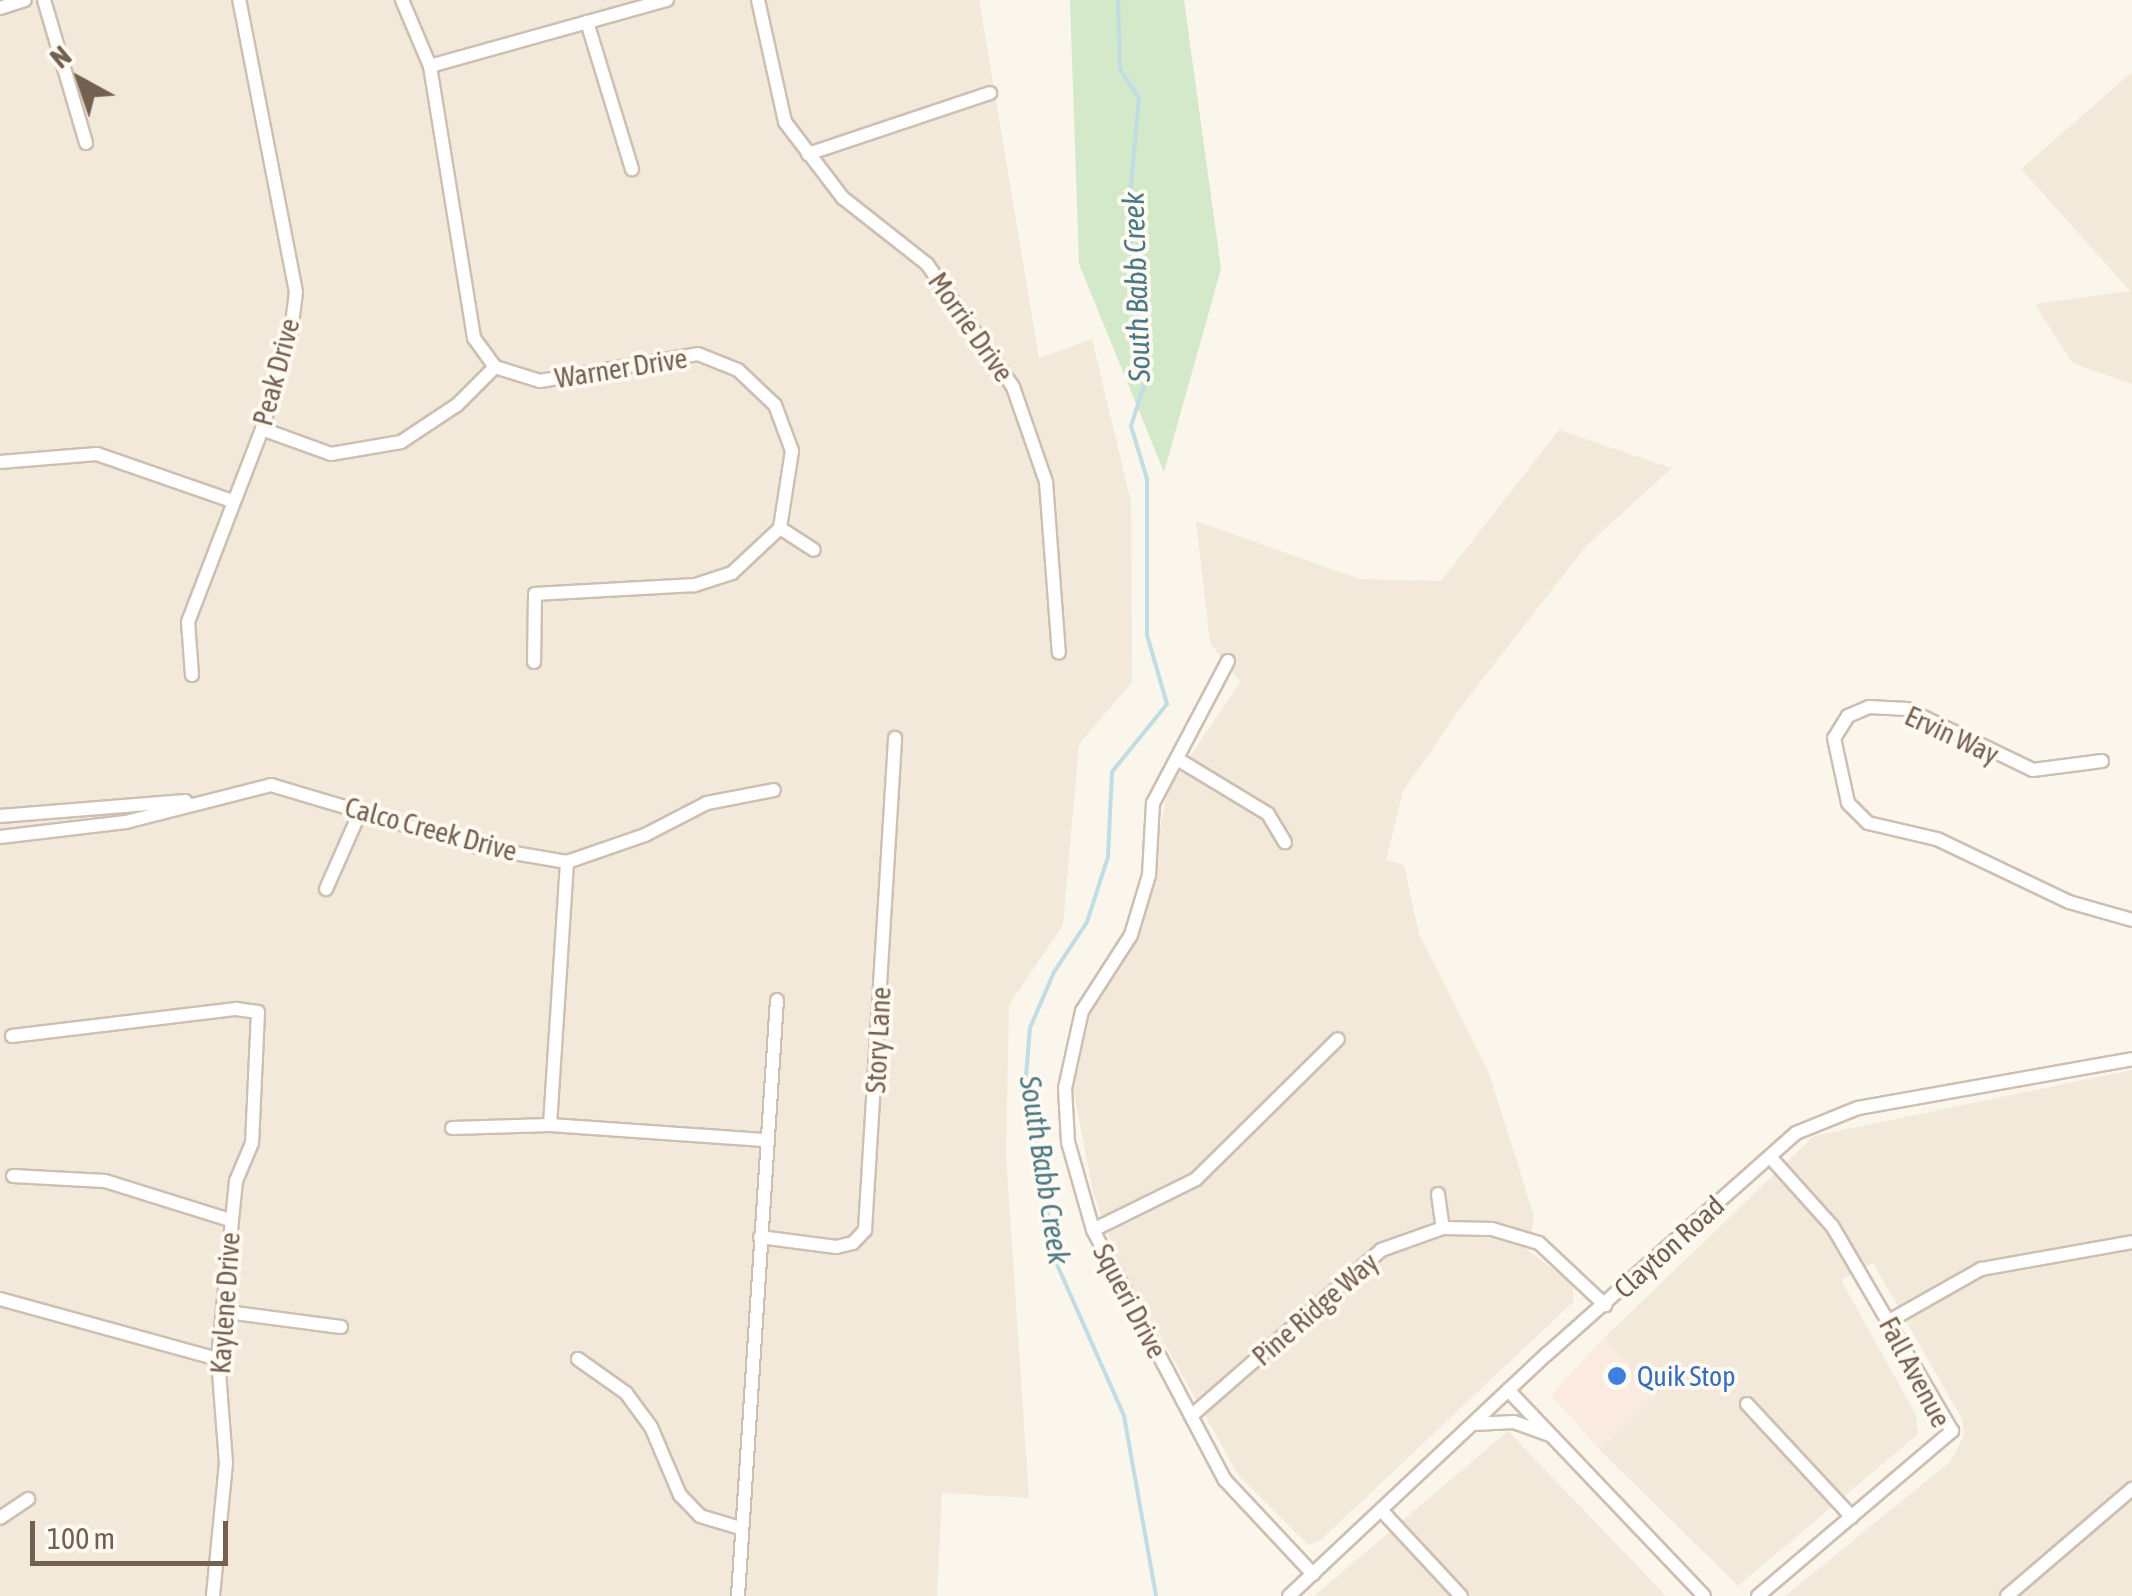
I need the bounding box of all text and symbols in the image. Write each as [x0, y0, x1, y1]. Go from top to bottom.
north arrow [30, 30, 130, 130]
text: N [44, 39, 77, 75]
water label: South Babb Creek [1115, 191, 1157, 383]
street label: Morrie Drive [921, 266, 1021, 388]
street label: Peak Drive [246, 315, 306, 429]
street label: Warner Drive [552, 341, 690, 395]
street label: Ervin Way [1900, 699, 2004, 771]
street label: Calco Creek Drive [341, 790, 521, 868]
street label: Story Lane [858, 986, 898, 1094]
water label: South Babb Creek [1012, 1073, 1078, 1267]
street label: Clayton Road [1607, 1189, 1731, 1305]
street label: Kaylene Drive [203, 1231, 247, 1375]
street label: Squeri Drive [1086, 1238, 1174, 1364]
street label: Pine Ridge Way [1245, 1245, 1385, 1373]
street label: Fall Avenue [1872, 1311, 1958, 1433]
place label: Quik Stop [1637, 1359, 1735, 1393]
marker: Quik Stop [1606, 1365, 1628, 1387]
scale bar [35, 1501, 232, 1563]
text: 100 m [47, 1521, 115, 1555]

